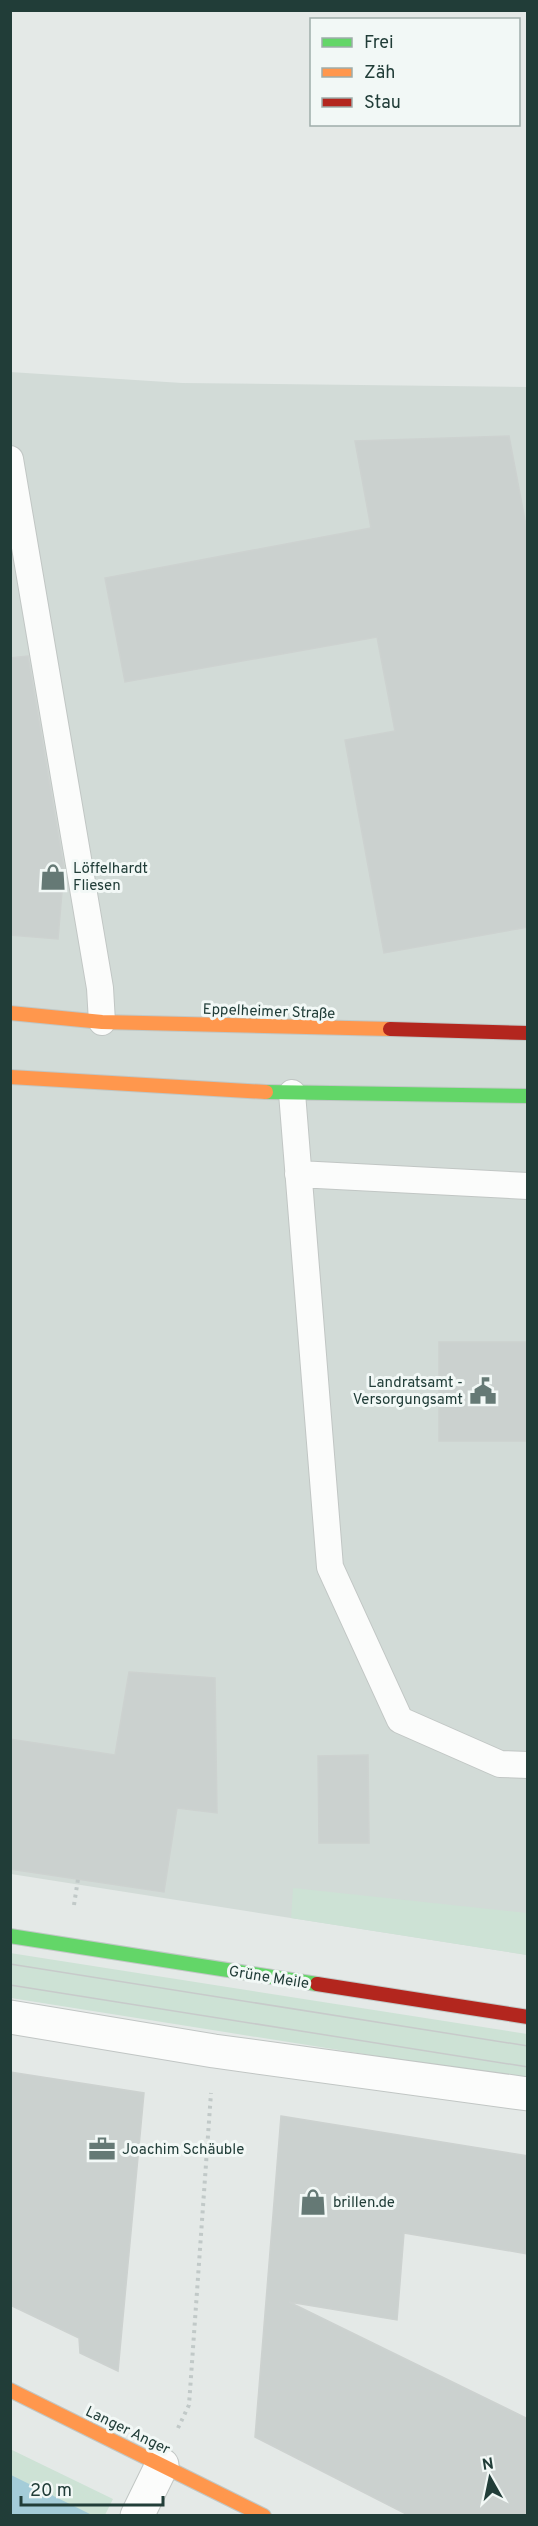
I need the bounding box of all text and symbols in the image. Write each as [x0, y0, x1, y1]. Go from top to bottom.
legend [310, 18, 520, 126]
text: Frei [364, 32, 394, 55]
text: Zäh [364, 62, 395, 85]
text: Stau [364, 92, 401, 115]
place label: Löffelhardt Fliesen [73, 860, 148, 896]
shop icon: Löffelhardt Fliesen [38, 862, 68, 892]
street label: Eppelheimer Straße [202, 1001, 336, 1024]
place label: Landratsamt - Versorgungsamt [353, 1374, 463, 1410]
public building icon: Landratsamt - Versorgungsamt [468, 1376, 498, 1406]
street label: Grüne Meile [227, 1963, 310, 1994]
office icon: Joachim Schäuble [87, 2134, 117, 2164]
place label: Joachim Schäuble [122, 2141, 244, 2160]
shop icon: brillen.de [298, 2187, 328, 2217]
place label: brillen.de [333, 2194, 395, 2213]
street label: Langer Anger [82, 2403, 173, 2460]
north arrow [460, 2448, 520, 2508]
text: N [481, 2454, 495, 2476]
scale bar [21, 2469, 164, 2507]
text: 20 m [30, 2480, 72, 2503]

